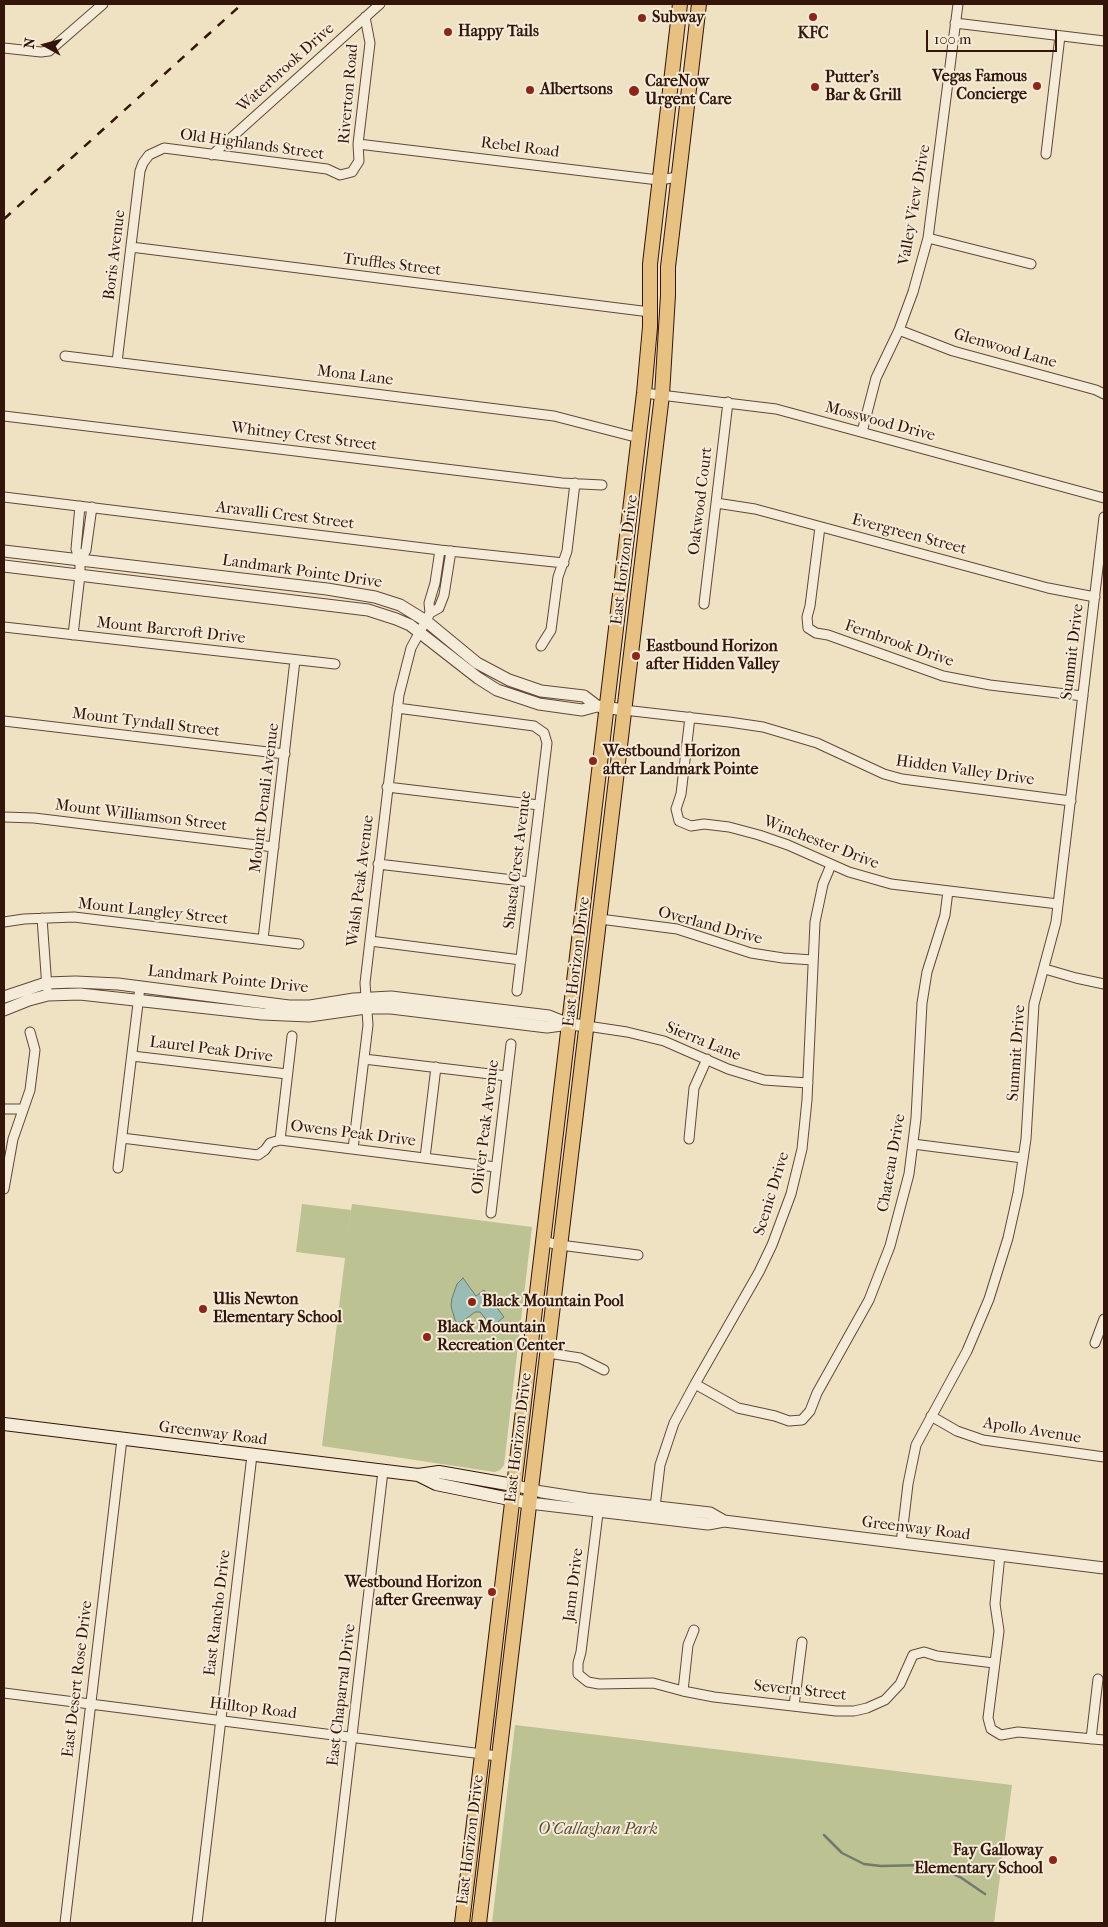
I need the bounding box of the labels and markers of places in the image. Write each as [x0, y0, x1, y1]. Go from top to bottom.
place label: Subway [652, 8, 705, 28]
marker: KFC [807, 11, 819, 23]
marker: Subway [636, 12, 648, 24]
place label: Happy Tails [458, 22, 539, 42]
place label: KFC [798, 24, 828, 44]
marker: Happy Tails [442, 26, 454, 38]
place label: Vegas Famous Concierge [932, 67, 1027, 105]
place label: Putter's Bar & Grill [825, 68, 901, 106]
place label: CareNow Urgent Care [645, 72, 732, 110]
place label: Albertsons [540, 80, 613, 100]
marker: Vegas Famous Concierge [1031, 80, 1043, 92]
marker: Putter's Bar & Grill [809, 81, 821, 93]
marker: Albertsons [524, 84, 536, 96]
marker: CareNow Urgent Care [627, 84, 641, 98]
place label: Eastbound Horizon after Hidden Valley [646, 637, 780, 675]
marker: Eastbound Horizon after Hidden Valley [630, 650, 642, 662]
place label: Westbound Horizon after Landmark Pointe [603, 742, 758, 780]
marker: Westbound Horizon after Landmark Pointe [587, 755, 599, 767]
place label: Ulis Newton Elementary School [213, 1290, 342, 1328]
place label: Black Mountain Pool [482, 1292, 624, 1312]
marker: Black Mountain Pool [466, 1296, 478, 1308]
marker: Ulis Newton Elementary School [197, 1303, 209, 1315]
place label: Black Mountain Recreation Center [437, 1318, 565, 1356]
marker: Black Mountain Recreation Center [421, 1331, 433, 1343]
place label: Westbound Horizon after Greenway [345, 1573, 482, 1611]
marker: Westbound Horizon after Greenway [486, 1586, 498, 1598]
place label: Fay Galloway Elementary School [914, 1841, 1043, 1879]
marker: Fay Galloway Elementary School [1047, 1854, 1059, 1866]

